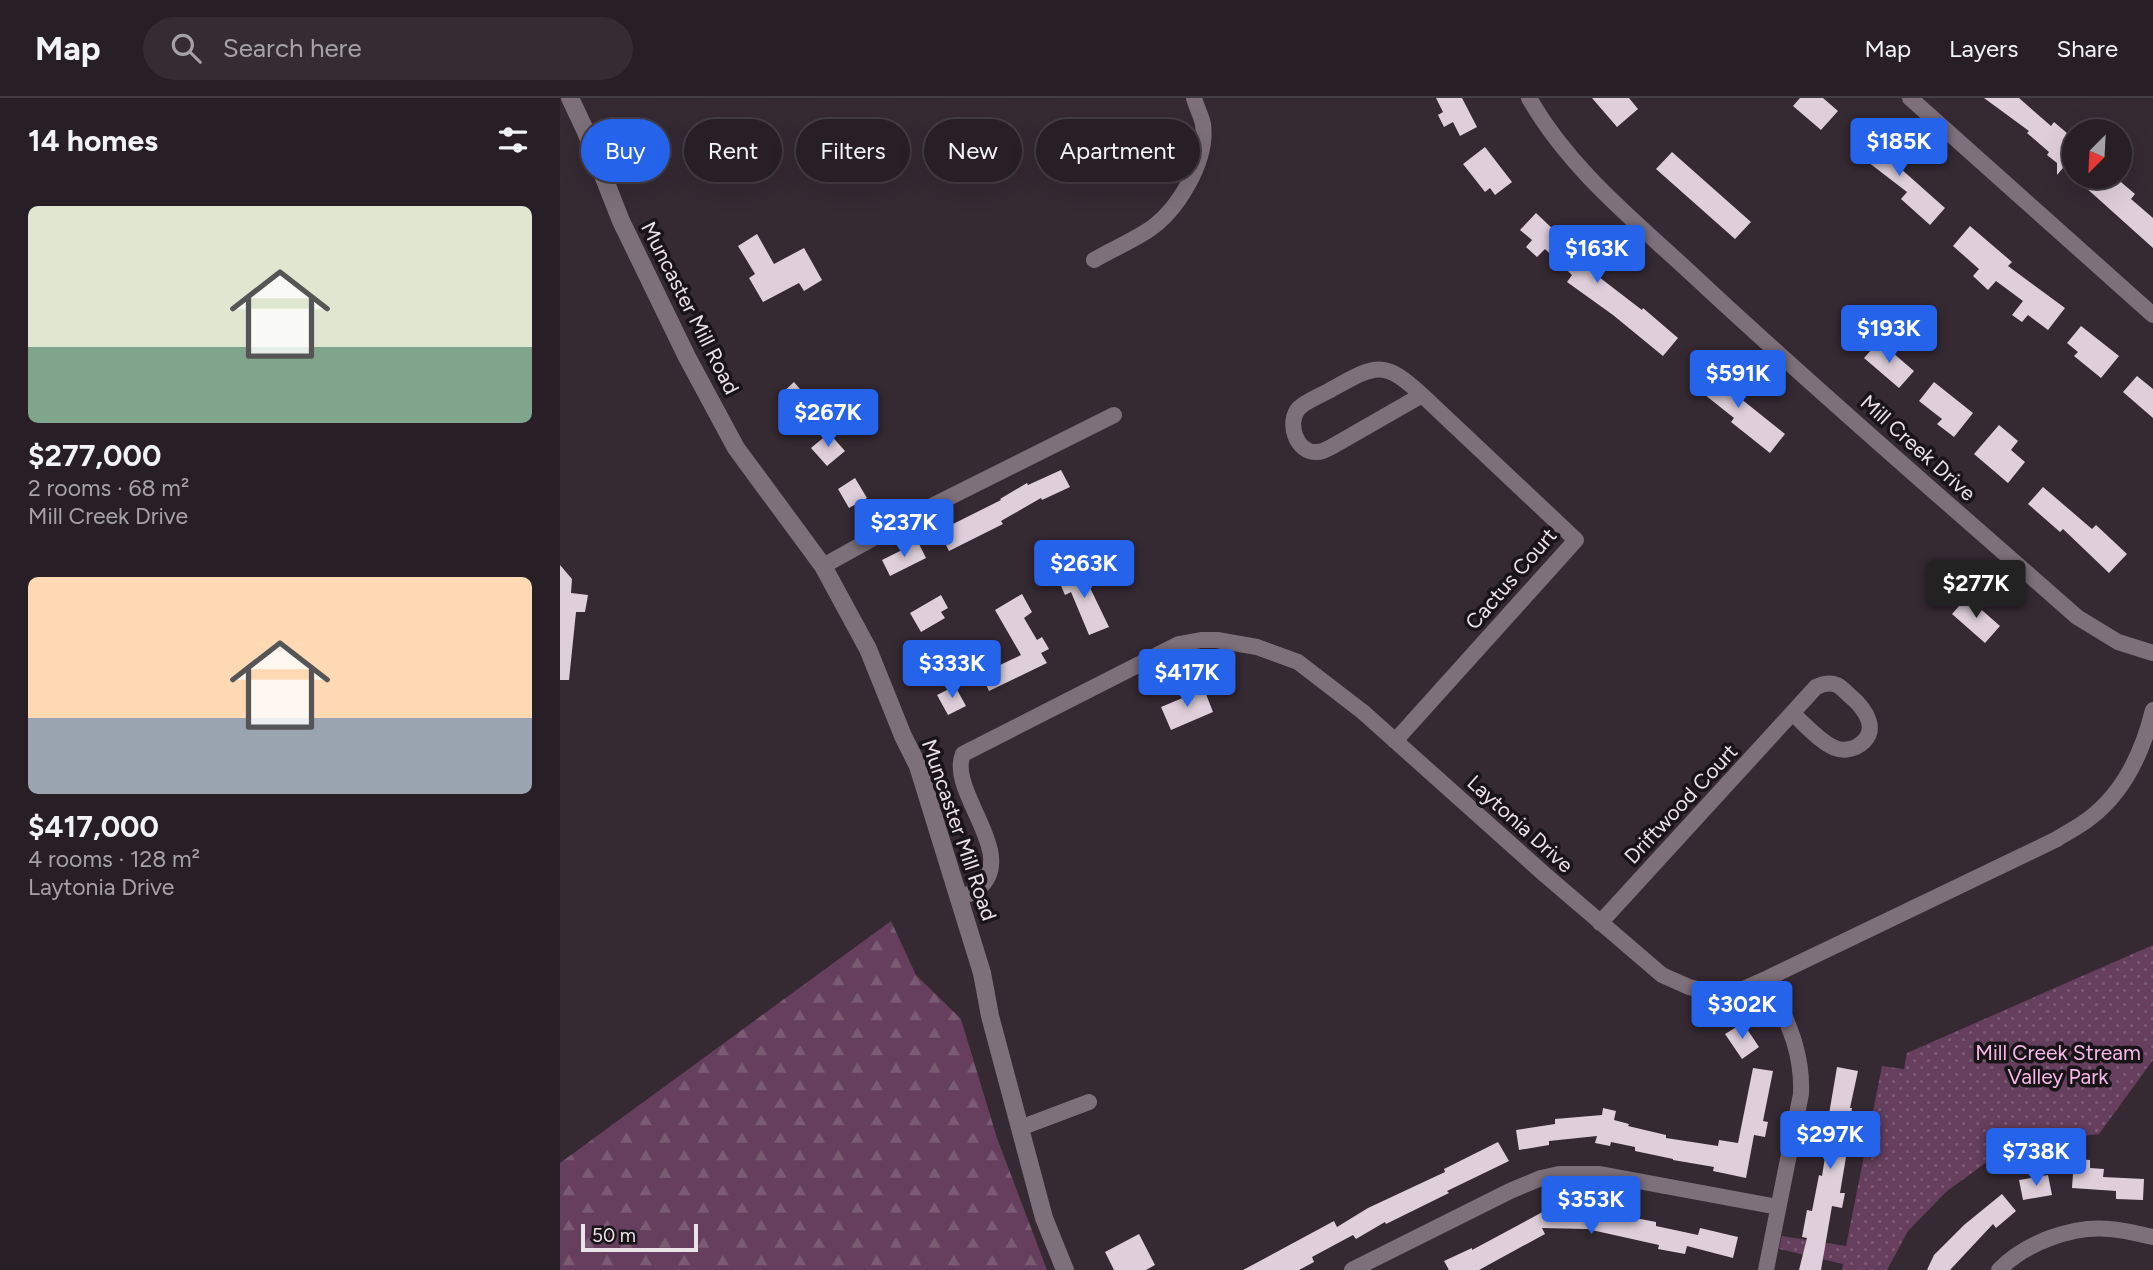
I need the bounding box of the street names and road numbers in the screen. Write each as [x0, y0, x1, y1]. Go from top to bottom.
street label: Muncaster Mill Road [636, 217, 745, 398]
street label: Mill Creek Drive [1856, 389, 1981, 506]
street label: Cactus Court [1460, 523, 1561, 634]
street label: Muncaster Mill Road [917, 736, 1002, 924]
street label: Driftwood Court [1619, 739, 1742, 869]
street label: Laytonia Drive [1462, 770, 1578, 878]

